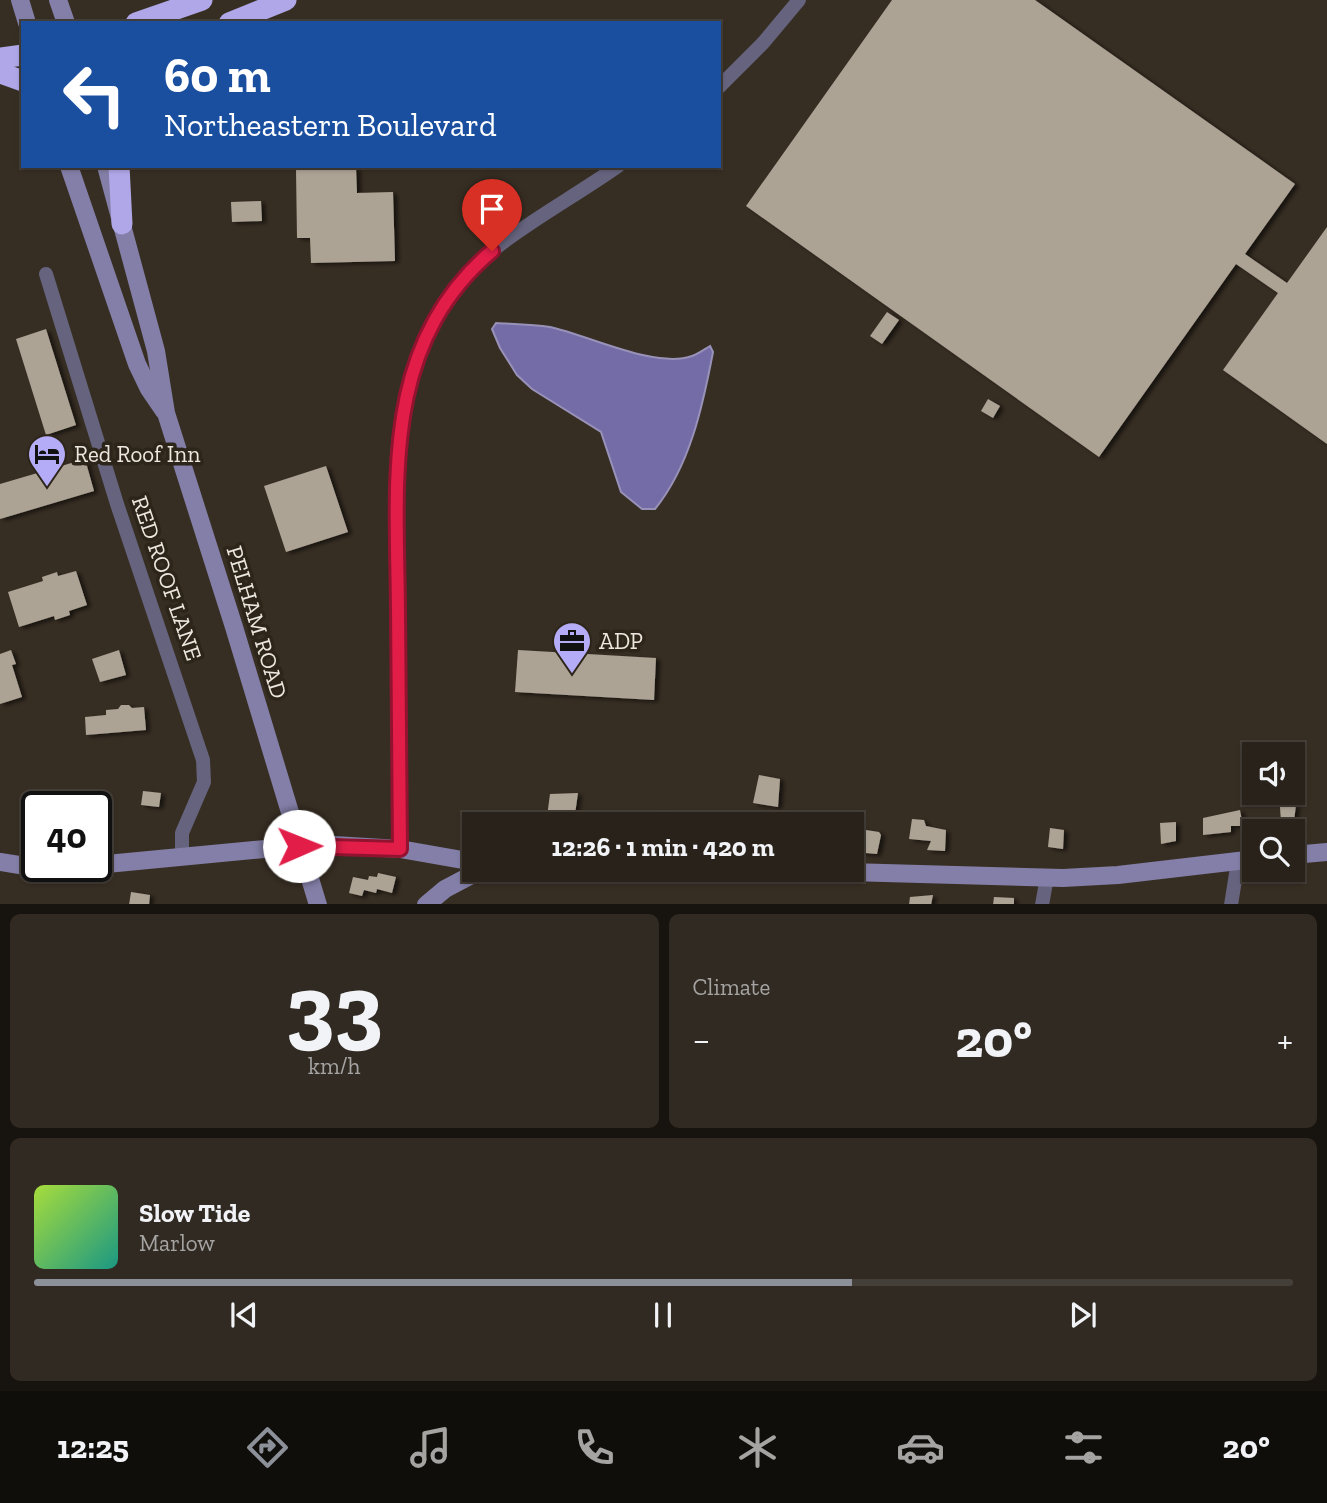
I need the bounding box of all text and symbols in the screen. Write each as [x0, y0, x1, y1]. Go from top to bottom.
text: 60 m [164, 46, 271, 105]
icon: left [49, 49, 140, 140]
text: Northeastern Boulevard [164, 106, 496, 144]
pin [462, 179, 522, 251]
icon: arrive [473, 190, 511, 228]
hotel icon: Red Roof Inn [26, 433, 68, 488]
place label: Red Roof Inn [74, 440, 200, 468]
street label: RED ROOF LANE [126, 492, 208, 664]
street label: PELHAM ROAD [220, 542, 294, 702]
office icon: ADP [551, 620, 593, 675]
place label: ADP [599, 627, 643, 655]
map controls [1242, 742, 1305, 882]
button: sound [1242, 742, 1305, 805]
speed limit sign: 40 [21, 791, 112, 882]
position arrow [262, 809, 336, 883]
button: search [1242, 819, 1305, 882]
text: 12:26 · 1 min · 420 m [552, 831, 774, 863]
text: 33 [286, 952, 383, 1061]
text: Climate [693, 973, 770, 1001]
text: 20° [955, 1008, 1032, 1070]
text: − [693, 1017, 710, 1063]
text: + [1277, 1017, 1293, 1063]
text: km/h [308, 1052, 361, 1080]
text: Slow Tide [139, 1197, 250, 1229]
text: Marlow [139, 1229, 215, 1257]
icon: previous [225, 1296, 263, 1334]
icon: pause [644, 1296, 682, 1334]
icon: next [1064, 1296, 1102, 1334]
icon: directions [243, 1423, 292, 1472]
icon: music [406, 1423, 455, 1472]
icon: phone [570, 1423, 619, 1472]
icon: climate [733, 1423, 782, 1472]
icon: car [896, 1423, 945, 1472]
icon: filters [1059, 1423, 1108, 1472]
text: 12:25 [57, 1428, 129, 1466]
text: 20° [1223, 1428, 1270, 1466]

